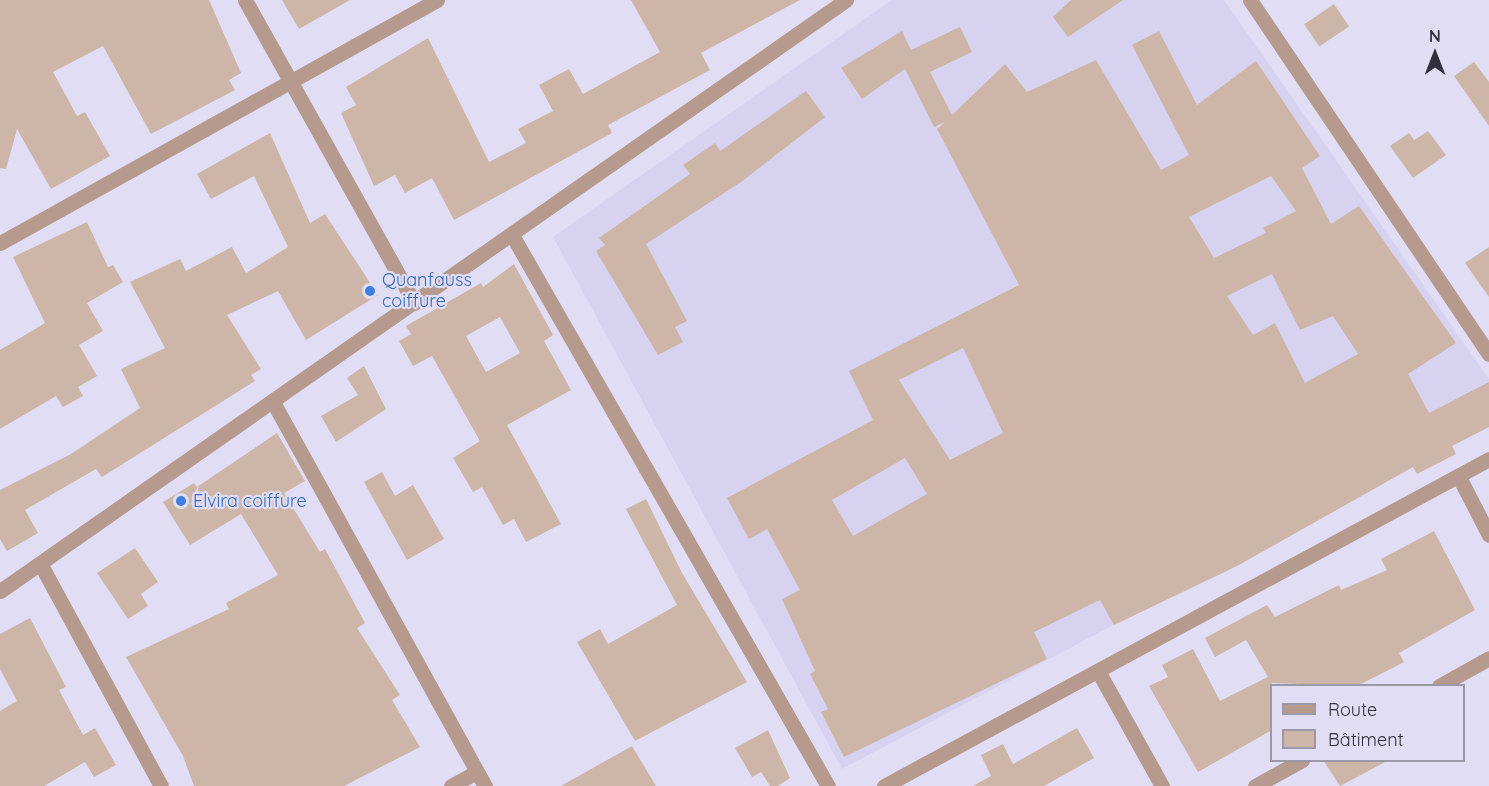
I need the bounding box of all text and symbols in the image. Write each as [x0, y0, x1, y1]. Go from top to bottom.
north arrow [1405, 24, 1465, 84]
text: N [1429, 26, 1441, 46]
place label: Quanfauss coiffure [382, 270, 472, 312]
marker: Quanfauss coiffure [363, 284, 377, 298]
place label: Elvira coiffure [193, 490, 307, 512]
marker: Elvira coiffure [174, 494, 188, 508]
legend [1270, 684, 1465, 762]
text: Route [1328, 698, 1377, 721]
text: Bâtiment [1328, 728, 1404, 751]

